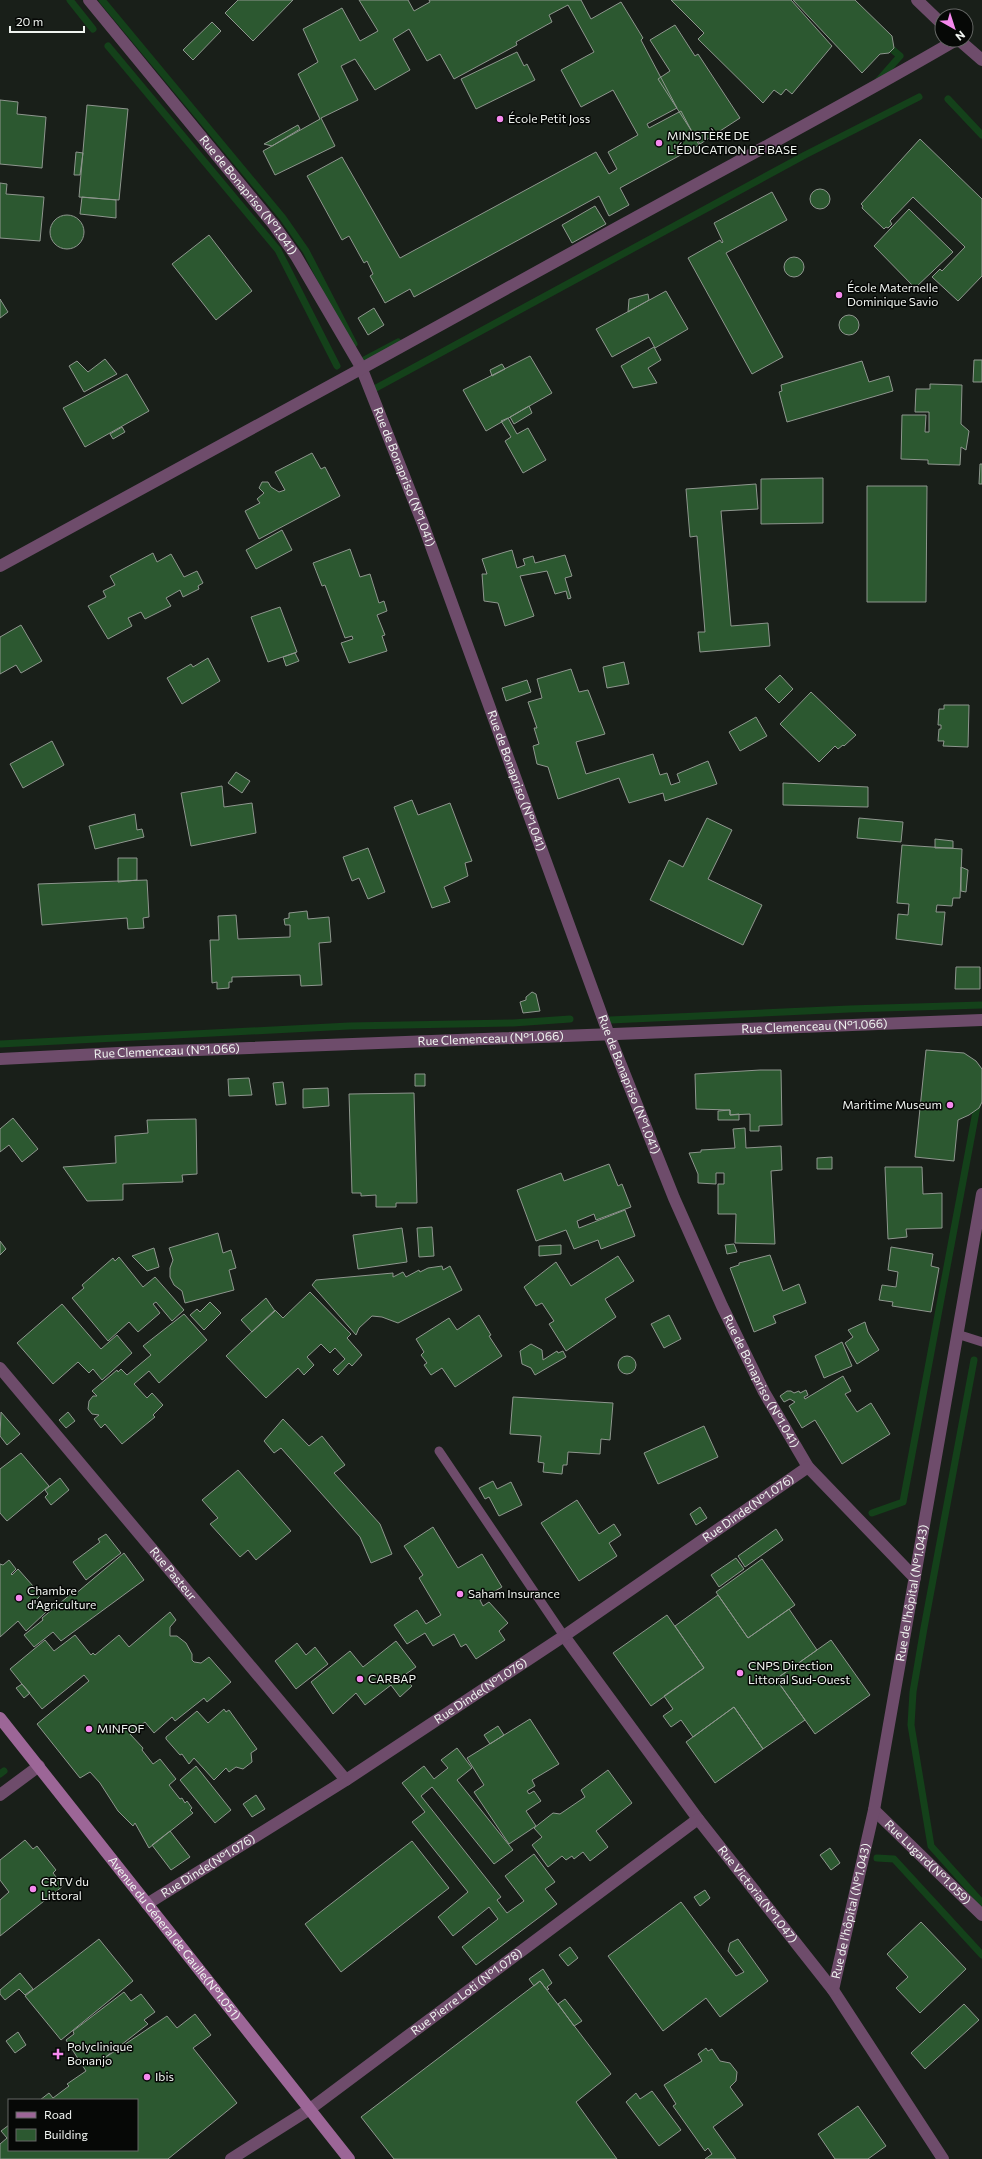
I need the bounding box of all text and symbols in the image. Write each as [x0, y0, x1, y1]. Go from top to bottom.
scale bar [10, 8, 84, 34]
north arrow [934, 8, 974, 48]
text: 20 m [16, 14, 43, 28]
text: N [953, 29, 968, 44]
place label: École Petit Joss [508, 111, 590, 126]
marker: École Petit Joss [495, 114, 505, 124]
place label: MINISTÈRE DE L'ÉDUCATION DE BASE [667, 128, 797, 156]
street label: Rue de Bonapriso (N°1.041) [197, 132, 301, 257]
marker: MINISTÈRE DE L'ÉDUCATION DE BASE [654, 138, 664, 148]
place label: École Maternelle Dominique Savio [847, 280, 938, 308]
marker: École Maternelle Dominique Savio [834, 290, 844, 300]
street label: Rue de Bonapriso (N°1.041) [371, 405, 439, 548]
street label: Rue de Bonapriso (N°1.041) [485, 708, 549, 853]
street label: Rue de Bonapriso (N°1.041) [596, 1013, 664, 1156]
street label: Rue Clemenceau (N°1.066) [741, 1016, 888, 1035]
street label: Rue Clemenceau (N°1.066) [417, 1028, 564, 1048]
street label: Rue Clemenceau (N°1.066) [93, 1040, 240, 1060]
place label: Maritime Museum [842, 1097, 942, 1111]
marker: Maritime Museum [945, 1100, 955, 1110]
street label: Rue de Bonapriso (N°1.041) [721, 1312, 803, 1450]
street label: Rue Dinde(N°1.076) [699, 1471, 796, 1544]
street label: Rue de l'hôpital (N°1.043) [892, 1523, 930, 1662]
street label: Rue Pasteur [147, 1544, 200, 1603]
place label: Chambre d'Agriculture [27, 1583, 96, 1611]
place label: Saham Insurance [468, 1586, 560, 1600]
marker: Saham Insurance [455, 1589, 465, 1599]
marker: Chambre d'Agriculture [14, 1593, 24, 1603]
street label: Rue Dinde(N°1.076) [431, 1654, 529, 1726]
place label: CNPS Direction Littoral Sud-Ouest [748, 1658, 850, 1686]
marker: CNPS Direction Littoral Sud-Ouest [735, 1668, 745, 1678]
place label: CARBAP [368, 1671, 417, 1685]
marker: CARBAP [355, 1674, 365, 1684]
place label: MINFOF [97, 1721, 145, 1735]
marker: MINFOF [84, 1724, 94, 1734]
street label: Rue Lugard(N°1.059) [882, 1817, 974, 1907]
street label: Rue Dinde(N°1.076) [158, 1830, 257, 1900]
street label: Rue de l'hôpital (N°1.043) [828, 1842, 872, 1980]
street label: Rue Victoria(N°1.047) [716, 1843, 801, 1945]
street label: Avenue du Géneral de Gaulle(N°1.051) [106, 1853, 244, 2022]
place label: CRTV du Littoral [41, 1874, 89, 1902]
marker: CRTV du Littoral [28, 1884, 38, 1894]
street label: Rue Pierre Loti (N°1.078) [408, 1945, 524, 2037]
place label: Polyclinique Bonanjo [67, 2039, 133, 2067]
marker: Polyclinique Bonanjo [52, 2048, 64, 2060]
place label: Ibis [155, 2069, 174, 2083]
marker: Ibis [142, 2072, 152, 2082]
legend [8, 2099, 138, 2151]
text: Road [44, 2107, 72, 2121]
text: Building [44, 2127, 88, 2141]

